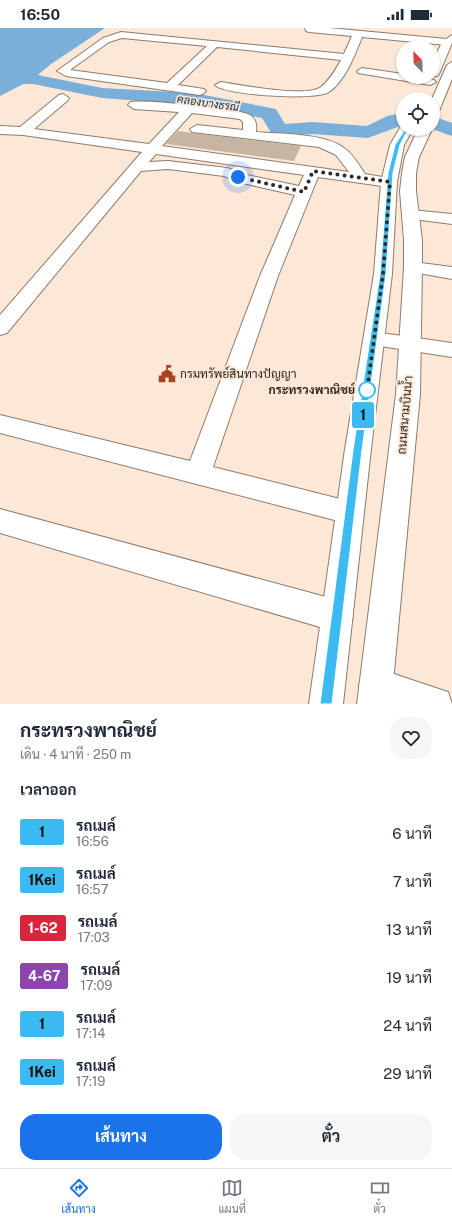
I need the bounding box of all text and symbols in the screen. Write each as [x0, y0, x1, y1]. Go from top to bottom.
text: 16:50 [20, 6, 60, 23]
north arrow [396, 40, 440, 84]
map controls [396, 40, 440, 136]
water label: คลองบางธรณี [176, 91, 241, 113]
button: locate [396, 92, 440, 136]
your location [228, 167, 248, 187]
public building icon: กรมทรัพย์สินทางปัญญา [157, 364, 177, 384]
place label: กรมทรัพย์สินทางปัญญา [180, 366, 297, 381]
street label: ถนนสนามบินน้ำ [391, 375, 415, 455]
marker: กระทรวงพาณิชย์ [358, 381, 376, 399]
place label: กระทรวงพาณิชย์ [269, 382, 356, 397]
line badge: 1 [350, 402, 376, 428]
text: 1 [360, 407, 366, 423]
button: heart [390, 717, 432, 759]
text: กระทรวงพาณิชย์ [20, 719, 157, 741]
text: เดิน · 4 นาที · 250 m [20, 747, 131, 762]
text: เวลาออก [20, 781, 77, 798]
text: รถเมล์ [76, 817, 116, 834]
text: 1 [39, 824, 45, 840]
text: 6 นาที [392, 825, 432, 842]
text: 16:56 [76, 834, 109, 849]
text: รถเมล์ [76, 865, 116, 882]
text: 1Kei [28, 872, 56, 888]
text: 7 นาที [393, 873, 432, 890]
text: 16:57 [76, 882, 108, 897]
text: รถเมล์ [78, 913, 117, 930]
text: 1-62 [28, 920, 58, 936]
text: 13 นาที [386, 921, 432, 938]
text: 17:03 [78, 930, 110, 945]
text: รถเมล์ [80, 961, 120, 978]
text: 4-67 [28, 968, 60, 984]
text: 19 นาที [386, 969, 432, 986]
text: 17:09 [80, 978, 113, 993]
text: รถเมล์ [76, 1009, 116, 1026]
text: 1 [39, 1016, 45, 1032]
text: 24 นาที [383, 1017, 432, 1034]
text: 17:14 [76, 1026, 106, 1041]
text: รถเมล์ [76, 1057, 116, 1074]
text: 1Kei [28, 1064, 56, 1080]
text: 29 นาที [383, 1065, 432, 1082]
text: 17:19 [76, 1074, 105, 1089]
button: เส้นทาง [20, 1114, 222, 1160]
button: ตั๋ว [230, 1114, 432, 1160]
tab: เส้นทาง [61, 1177, 96, 1216]
tab: แผนที่ [218, 1177, 246, 1216]
tab: ตั๋ว [369, 1177, 391, 1216]

